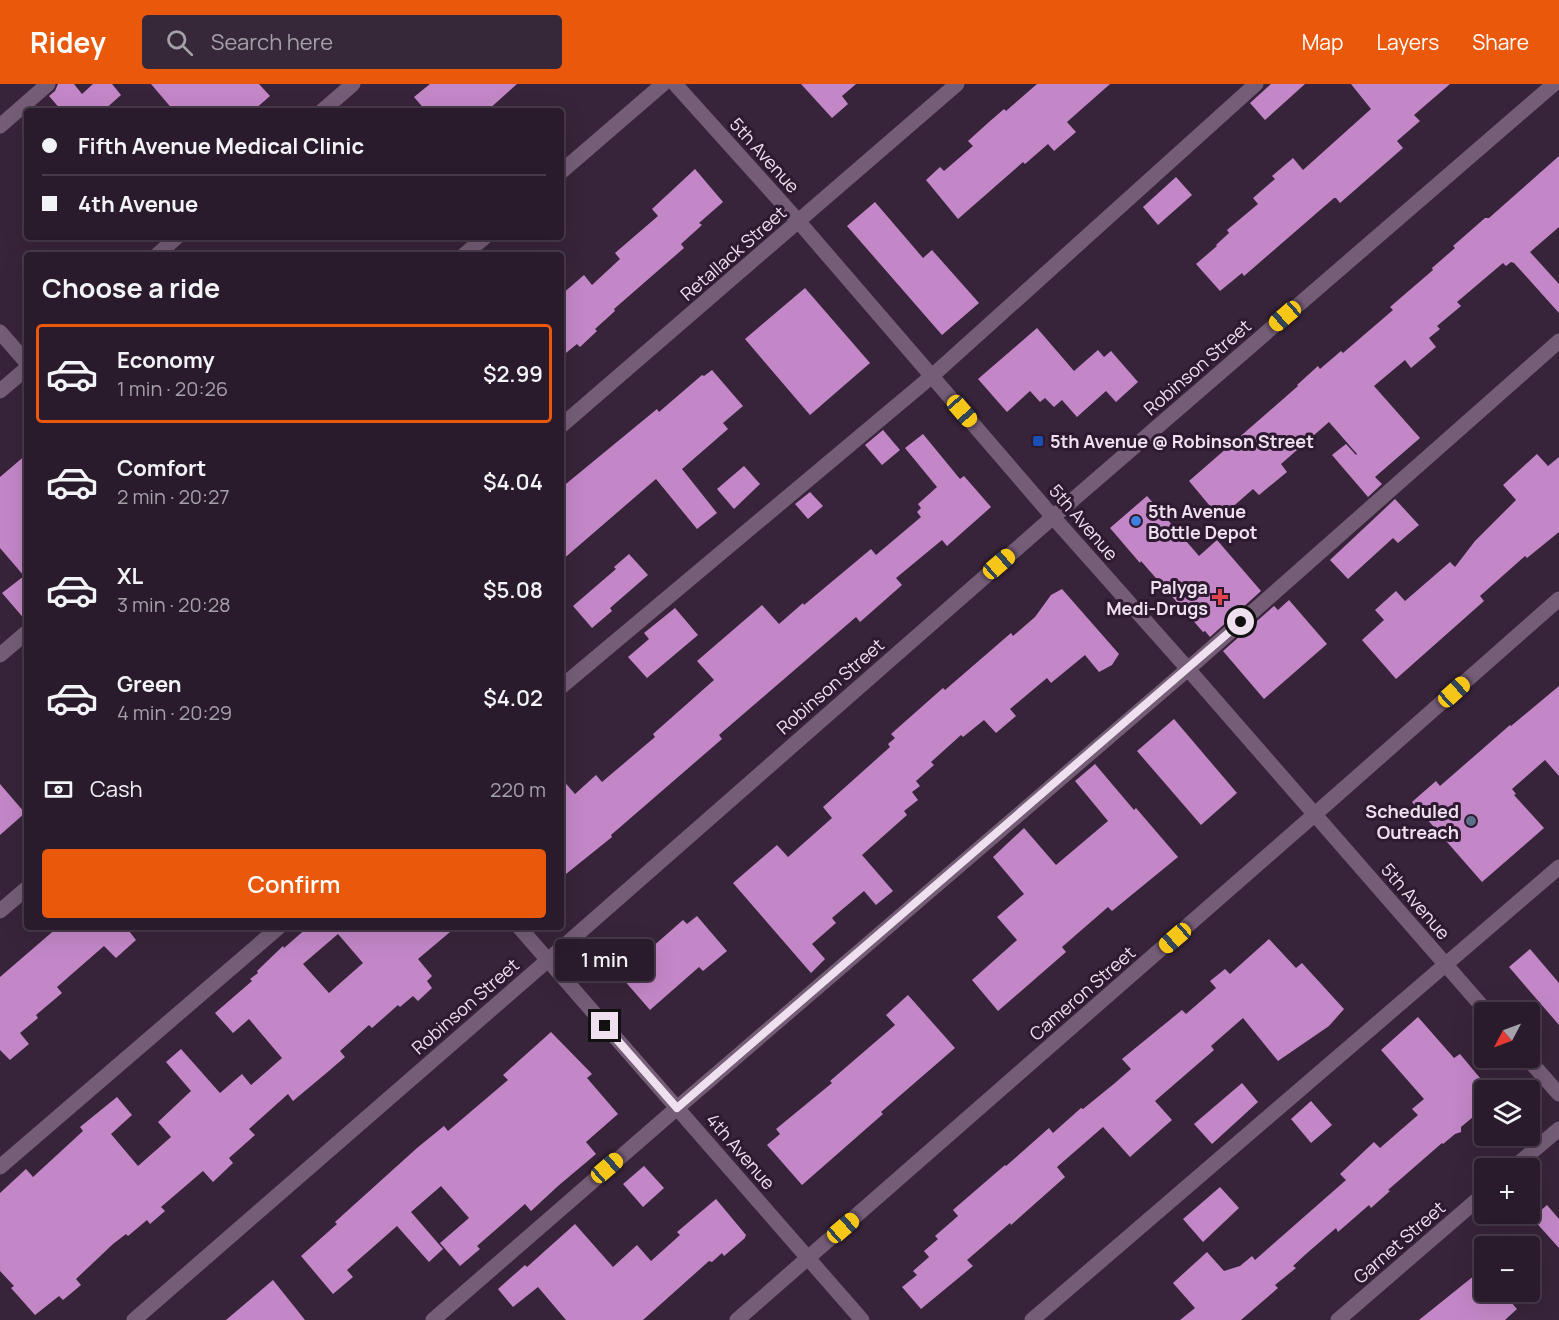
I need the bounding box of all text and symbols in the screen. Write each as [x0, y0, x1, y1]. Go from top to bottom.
search box [142, 15, 562, 69]
text: Ridey [30, 23, 106, 61]
icon: search [163, 26, 196, 59]
text: Search here [211, 27, 333, 57]
text: Map [1302, 28, 1343, 56]
text: Layers [1376, 28, 1439, 56]
text: Share [1472, 28, 1529, 56]
street label: 5th Avenue [725, 112, 805, 198]
text: Fifth Avenue Medical Clinic [78, 131, 364, 161]
text: 4th Avenue [78, 189, 198, 219]
street label: Retallack Street [675, 200, 791, 306]
text: Choose a ride [42, 269, 220, 306]
car [1266, 297, 1304, 335]
street label: Robinson Street [1138, 314, 1256, 420]
text: Economy [117, 345, 215, 375]
icon: car [45, 347, 99, 401]
text: $2.99 [483, 359, 543, 389]
text: 1 min · 20:26 [117, 375, 228, 402]
car [943, 392, 981, 430]
place label: 5th Avenue @ Robinson Street [1050, 429, 1314, 453]
marker: 5th Avenue @ Robinson Street [1031, 434, 1045, 448]
text: Comfort [117, 453, 206, 483]
icon: car [45, 455, 99, 509]
text: $4.04 [483, 467, 543, 497]
street label: 5th Avenue [1044, 479, 1124, 565]
text: 2 min · 20:27 [117, 483, 229, 510]
place label: 5th Avenue Bottle Depot [1148, 499, 1258, 544]
marker: 5th Avenue Bottle Depot [1129, 514, 1143, 528]
car [980, 545, 1018, 583]
text: XL [117, 561, 143, 591]
icon: car [45, 563, 99, 617]
text: $5.08 [483, 575, 543, 605]
place label: Palyga Medi-Drugs [1106, 575, 1208, 620]
marker: Palyga Medi-Drugs [1213, 590, 1227, 604]
text: 3 min · 20:28 [117, 591, 231, 618]
route start [1227, 608, 1254, 635]
street label: Robinson Street [771, 633, 889, 739]
text: Green [117, 669, 182, 699]
icon: car [45, 671, 99, 725]
car [1435, 673, 1473, 711]
text: $4.02 [483, 683, 543, 713]
text: 4 min · 20:29 [117, 699, 232, 726]
icon: cash [42, 773, 75, 806]
text: Cash [90, 774, 143, 804]
text: 220 m [490, 776, 546, 803]
place label: Scheduled Outreach [1365, 799, 1459, 844]
marker: Scheduled Outreach [1464, 814, 1478, 828]
button: Confirm [42, 849, 546, 918]
street label: 5th Avenue [1376, 858, 1456, 944]
car [1156, 919, 1194, 957]
callout: 1 min [556, 939, 654, 981]
street label: Cameron Street [1024, 940, 1140, 1046]
text: 1 min [581, 946, 628, 973]
street label: Robinson Street [406, 953, 524, 1059]
north arrow [1474, 1002, 1540, 1068]
map controls [1474, 1002, 1540, 1302]
route end [591, 1012, 618, 1039]
button: layers [1474, 1080, 1540, 1146]
street label: 4th Avenue [701, 1108, 781, 1194]
car [588, 1149, 626, 1187]
button: + [1474, 1158, 1540, 1224]
street label: Garnet Street [1348, 1196, 1450, 1288]
car [824, 1209, 862, 1247]
button: − [1474, 1236, 1540, 1302]

